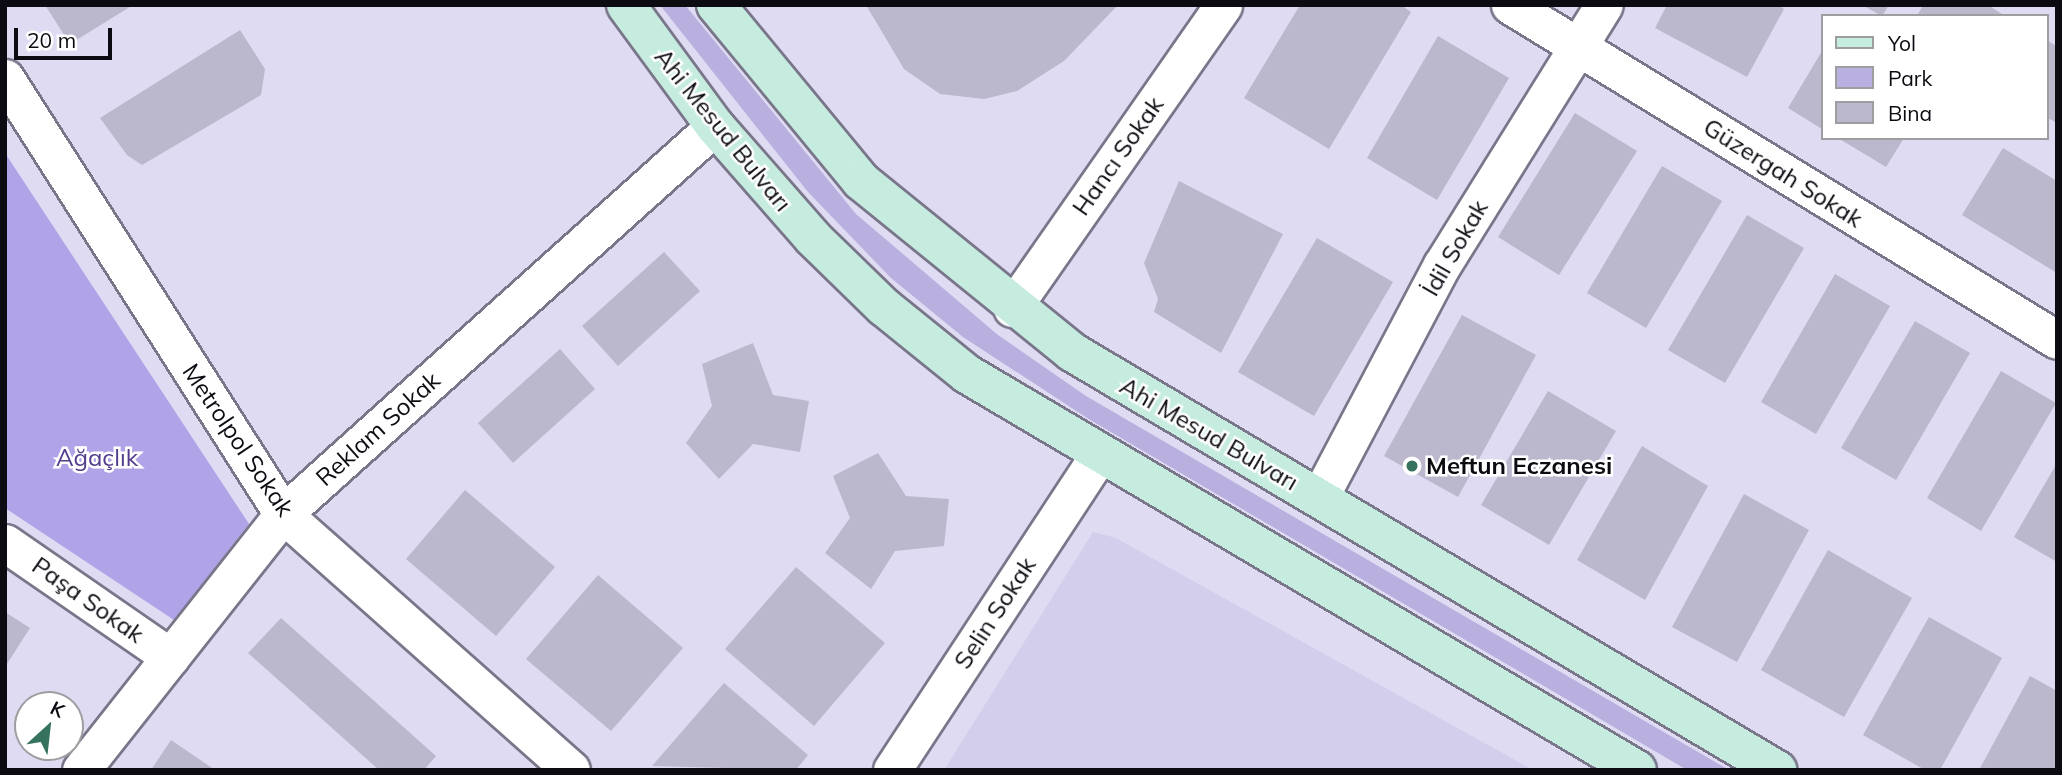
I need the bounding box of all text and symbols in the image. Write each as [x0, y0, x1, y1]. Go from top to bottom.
scale bar [18, 14, 116, 58]
legend [1820, 14, 2048, 140]
text: 20 m [27, 27, 76, 53]
text: Yol [1888, 30, 1916, 56]
street label: Ahi Mesud Bulvarı [649, 43, 797, 217]
text: Park [1888, 65, 1932, 91]
street label: Hancı Sokak [1067, 91, 1169, 221]
text: Bina [1888, 100, 1932, 126]
street label: Güzergah Sokak [1698, 113, 1868, 233]
street label: İdil Sokak [1416, 195, 1494, 301]
street label: Metrolpol Sokak [176, 358, 300, 522]
street label: Reklam Sokak [310, 366, 446, 492]
street label: Ahi Mesud Bulvarı [1115, 371, 1303, 497]
park label: Ağaçlık [56, 444, 138, 472]
place label: Meftun Eczanesi [1426, 452, 1612, 480]
marker: Meftun Eczanesi [1404, 458, 1420, 474]
street label: Paşa Sokak [27, 551, 149, 649]
street label: Selin Sokak [948, 552, 1042, 674]
north arrow [14, 691, 84, 761]
text: K [47, 696, 69, 723]

